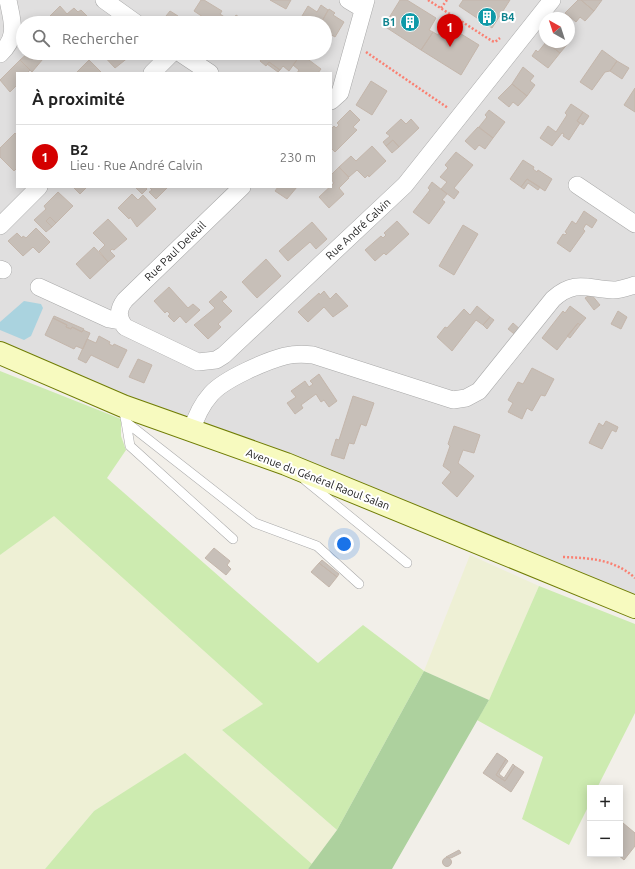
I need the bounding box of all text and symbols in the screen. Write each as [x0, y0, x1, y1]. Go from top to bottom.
building icon: B4 [476, 6, 498, 28]
building icon: B1 [399, 11, 421, 33]
place label: B4 [501, 11, 515, 23]
north arrow [539, 12, 575, 48]
pin: 1 [437, 14, 463, 47]
search box [16, 16, 332, 60]
place label: B1 [383, 16, 396, 28]
icon: search [30, 27, 52, 49]
text: Rechercher [62, 30, 139, 47]
text: À proximité [32, 89, 125, 108]
text: B2 [70, 141, 88, 158]
text: 1 [41, 150, 49, 164]
text: 230 m [280, 150, 316, 164]
text: Lieu · Rue André Calvin [70, 158, 203, 172]
street label: Rue André Calvin [323, 196, 393, 262]
street label: Rue Paul Deleuil [142, 219, 208, 283]
street label: Avenue du Général Raoul Salan [245, 446, 391, 512]
your location [334, 534, 354, 554]
map controls [587, 785, 623, 857]
button: + [587, 785, 623, 821]
button: − [587, 821, 623, 857]

